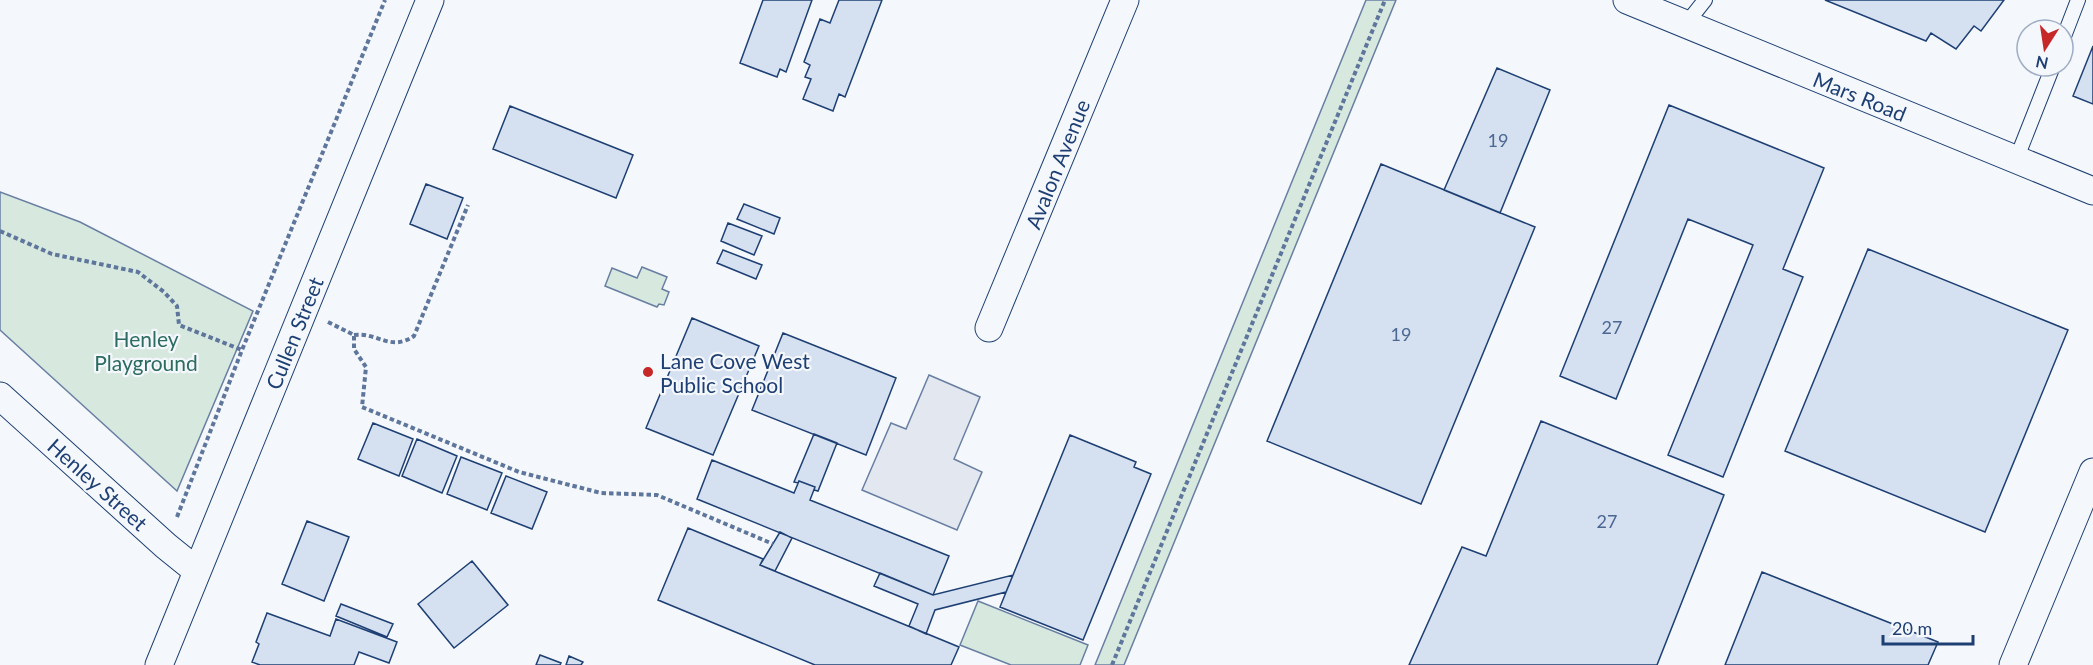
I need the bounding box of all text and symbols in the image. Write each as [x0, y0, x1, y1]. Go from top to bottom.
north arrow [2015, 18, 2075, 78]
text: N [2034, 53, 2050, 74]
street label: Mars Road [1810, 66, 1910, 126]
street label: Avalon Avenue [1020, 96, 1094, 232]
house number: 19 [1488, 129, 1508, 151]
street label: Cullen Street [260, 273, 328, 393]
house number: 27 [1602, 316, 1622, 338]
house number: 19 [1391, 323, 1411, 345]
park label: Henley Playground [94, 326, 198, 375]
place label: Lane Cove West Public School [660, 348, 810, 397]
marker: Lane Cove West Public School [641, 365, 655, 379]
street label: Henley Street [43, 433, 153, 536]
house number: 27 [1597, 510, 1617, 532]
scale bar [1883, 608, 1973, 646]
text: 20 m [1892, 617, 1932, 639]

